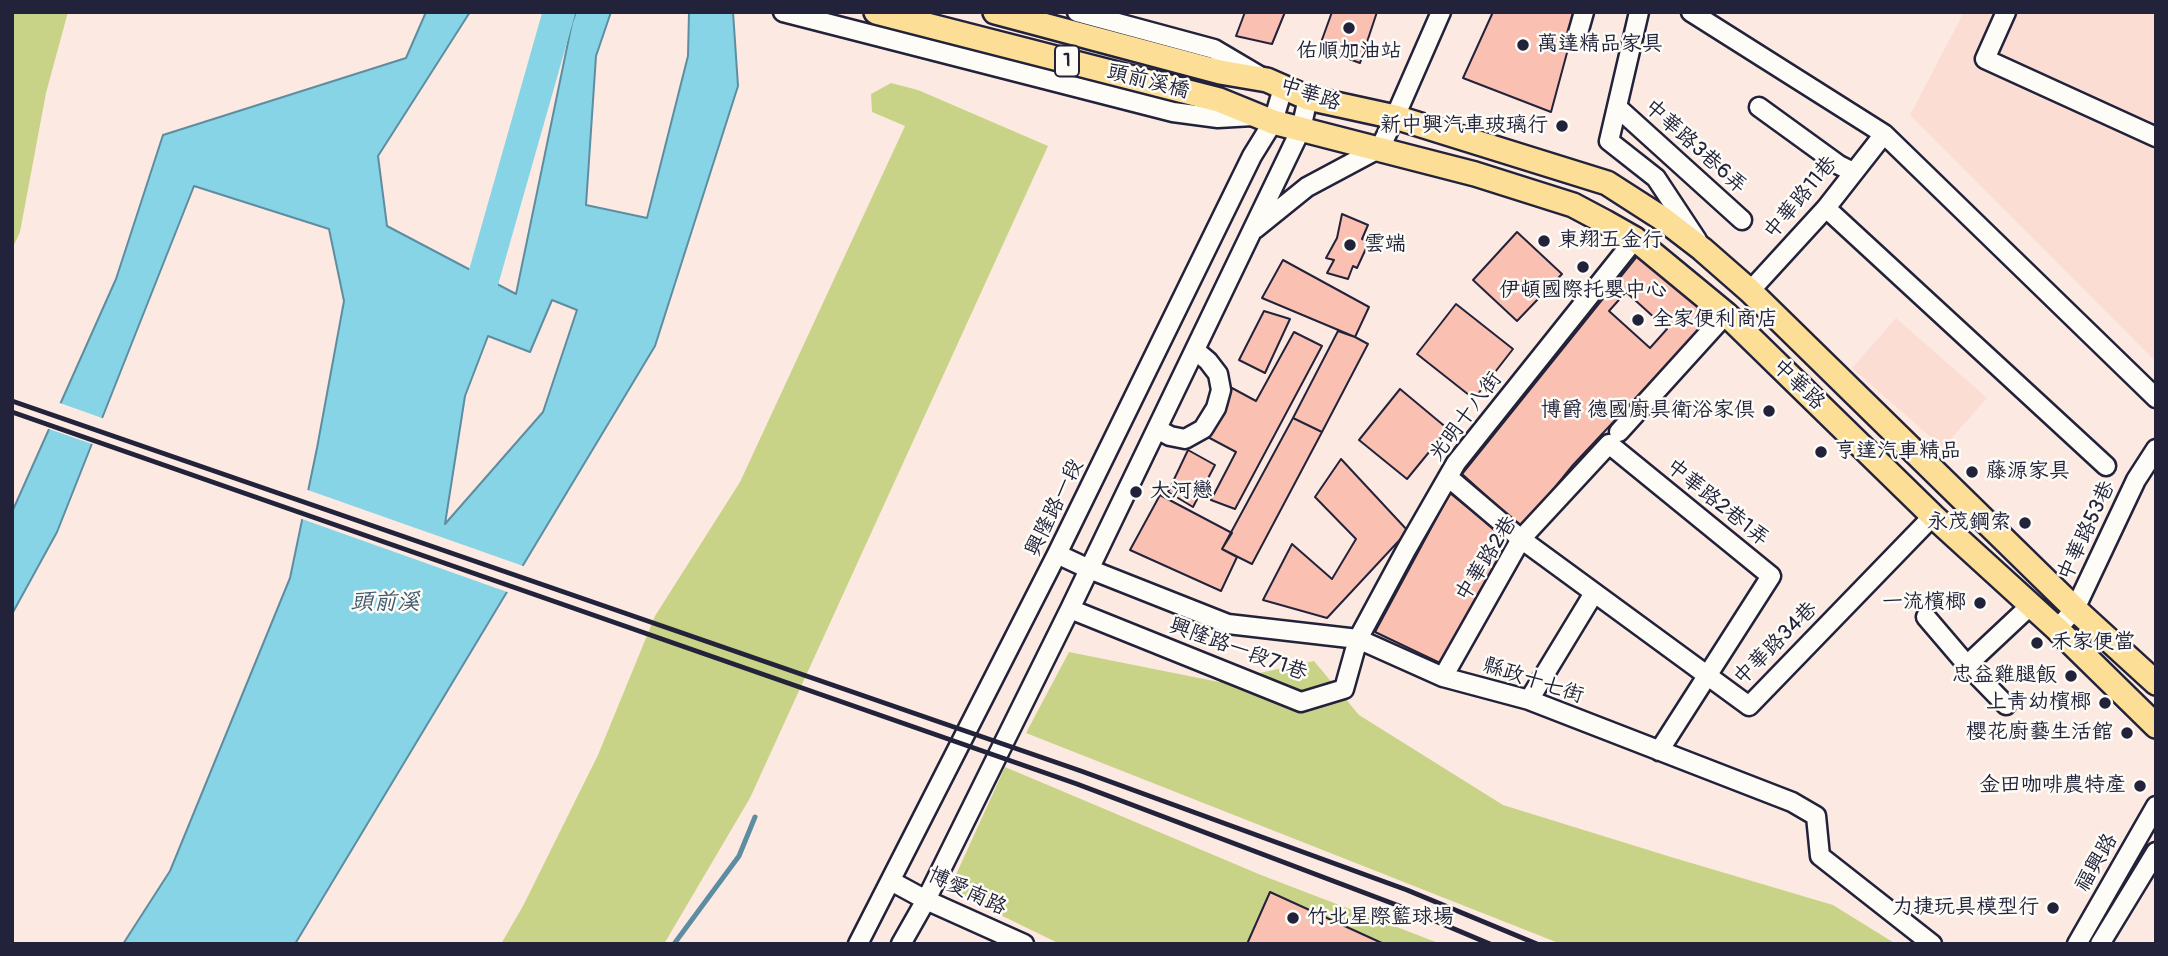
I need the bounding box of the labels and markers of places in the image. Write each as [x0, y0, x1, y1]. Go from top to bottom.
marker: 佑順加油站 [1341, 20, 1357, 36]
place label: 萬達精品家具 [1537, 32, 1663, 58]
marker: 萬達精品家具 [1515, 37, 1531, 53]
place label: 佑順加油站 [1297, 39, 1401, 65]
place label: 新中興汽車玻璃行 [1380, 113, 1548, 139]
marker: 新中興汽車玻璃行 [1554, 118, 1570, 134]
place label: 東翔五金行 [1558, 228, 1663, 254]
place label: 雲端 [1364, 232, 1406, 258]
marker: 東翔五金行 [1536, 233, 1552, 249]
marker: 雲端 [1342, 237, 1358, 253]
marker: 伊頓國際托嬰中心 [1575, 259, 1591, 275]
place label: 伊頓國際托嬰中心 [1499, 278, 1667, 304]
place label: 全家便利商店 [1652, 307, 1778, 333]
marker: 全家便利商店 [1630, 312, 1646, 328]
place label: 博爵 德國廚具衛浴家俱 [1540, 398, 1755, 424]
marker: 博爵 德國廚具衛浴家俱 [1761, 403, 1777, 419]
place label: 亨達汽車精品 [1835, 439, 1961, 465]
marker: 亨達汽車精品 [1813, 444, 1829, 460]
place label: 藤源家具 [1986, 459, 2070, 485]
marker: 藤源家具 [1964, 464, 1980, 480]
place label: 大河戀 [1150, 479, 1213, 505]
marker: 大河戀 [1128, 484, 1144, 500]
place label: 永茂鋼索 [1927, 510, 2011, 536]
marker: 永茂鋼索 [2017, 515, 2033, 531]
place label: 一流檳榔 [1882, 590, 1966, 616]
marker: 一流檳榔 [1972, 595, 1988, 611]
place label: 禾家便當 [2051, 630, 2135, 656]
marker: 禾家便當 [2029, 635, 2045, 651]
place label: 忠益雞腿飯 [1952, 663, 2057, 689]
marker: 忠益雞腿飯 [2063, 668, 2079, 684]
place label: 上青幼檳榔 [1986, 690, 2091, 716]
marker: 上青幼檳榔 [2097, 695, 2113, 711]
place label: 櫻花廚藝生活館 [1966, 720, 2113, 746]
marker: 櫻花廚藝生活館 [2119, 725, 2135, 741]
place label: 金田咖啡農特產 [1979, 773, 2126, 799]
marker: 金田咖啡農特產 [2132, 778, 2148, 794]
place label: 力捷玩具模型行 [1892, 895, 2039, 921]
marker: 力捷玩具模型行 [2045, 900, 2061, 916]
place label: 竹北星際籃球場 [1307, 905, 1454, 931]
marker: 竹北星際籃球場 [1285, 910, 1301, 926]

